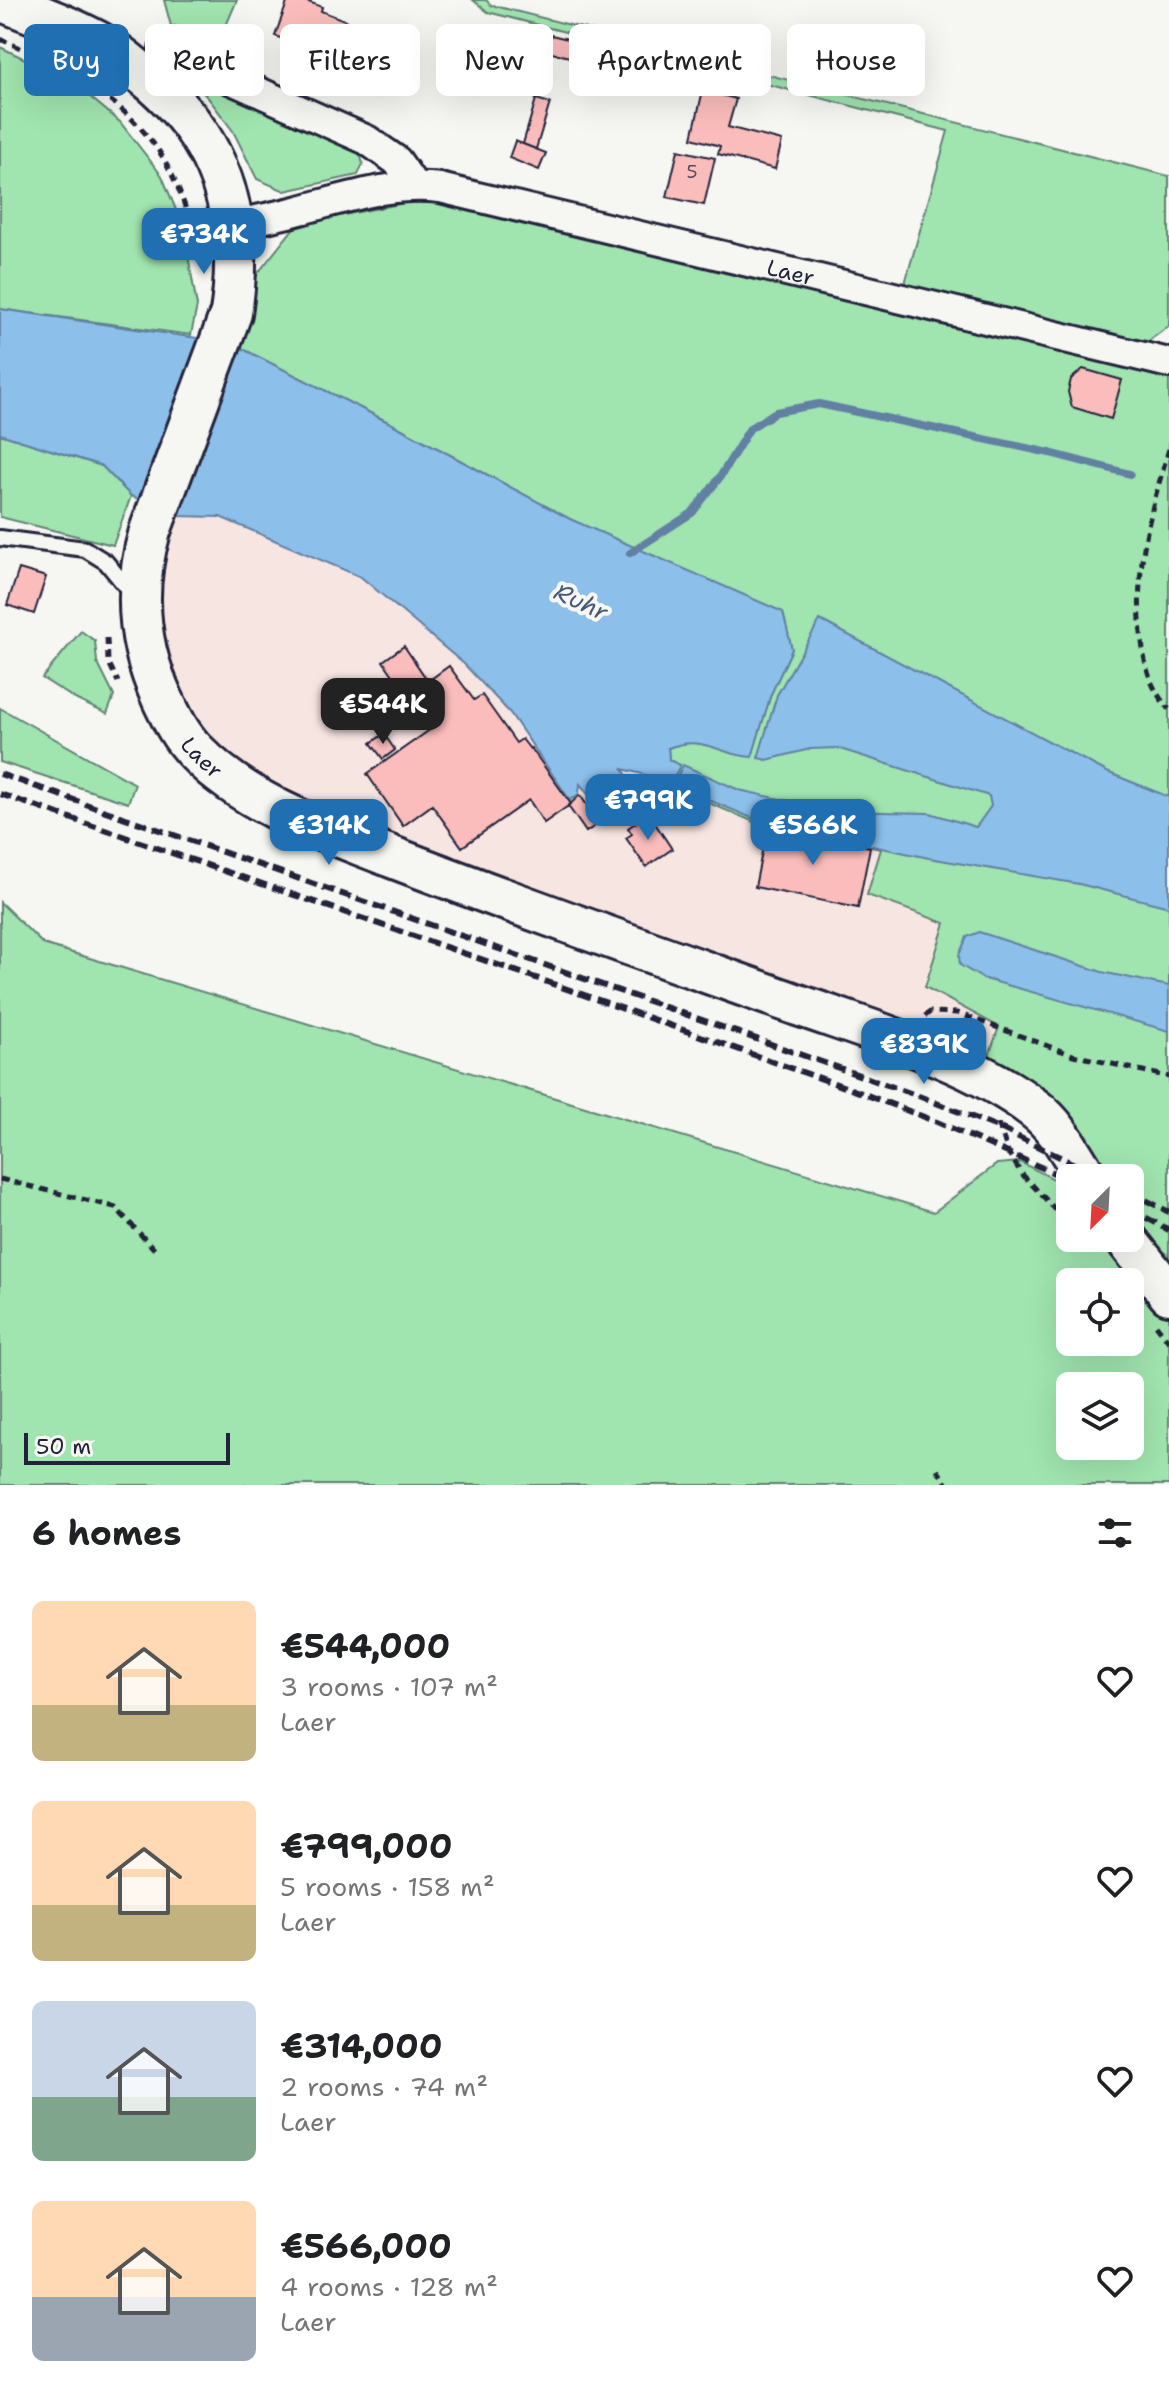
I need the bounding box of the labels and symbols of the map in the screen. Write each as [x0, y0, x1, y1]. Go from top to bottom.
house number: 5 [686, 160, 698, 184]
pin: €734K [148, 208, 260, 276]
street label: Laer [764, 252, 817, 292]
water label: Ruhr [549, 576, 614, 629]
pin: €544K [327, 678, 439, 746]
street label: Laer [174, 731, 229, 785]
pin: €799K [592, 774, 704, 842]
pin: €314K [273, 799, 385, 867]
pin: €566K [757, 799, 869, 867]
pin: €839K [868, 1018, 980, 1086]
north arrow [1056, 1164, 1144, 1252]
scale bar [24, 1429, 230, 1465]

